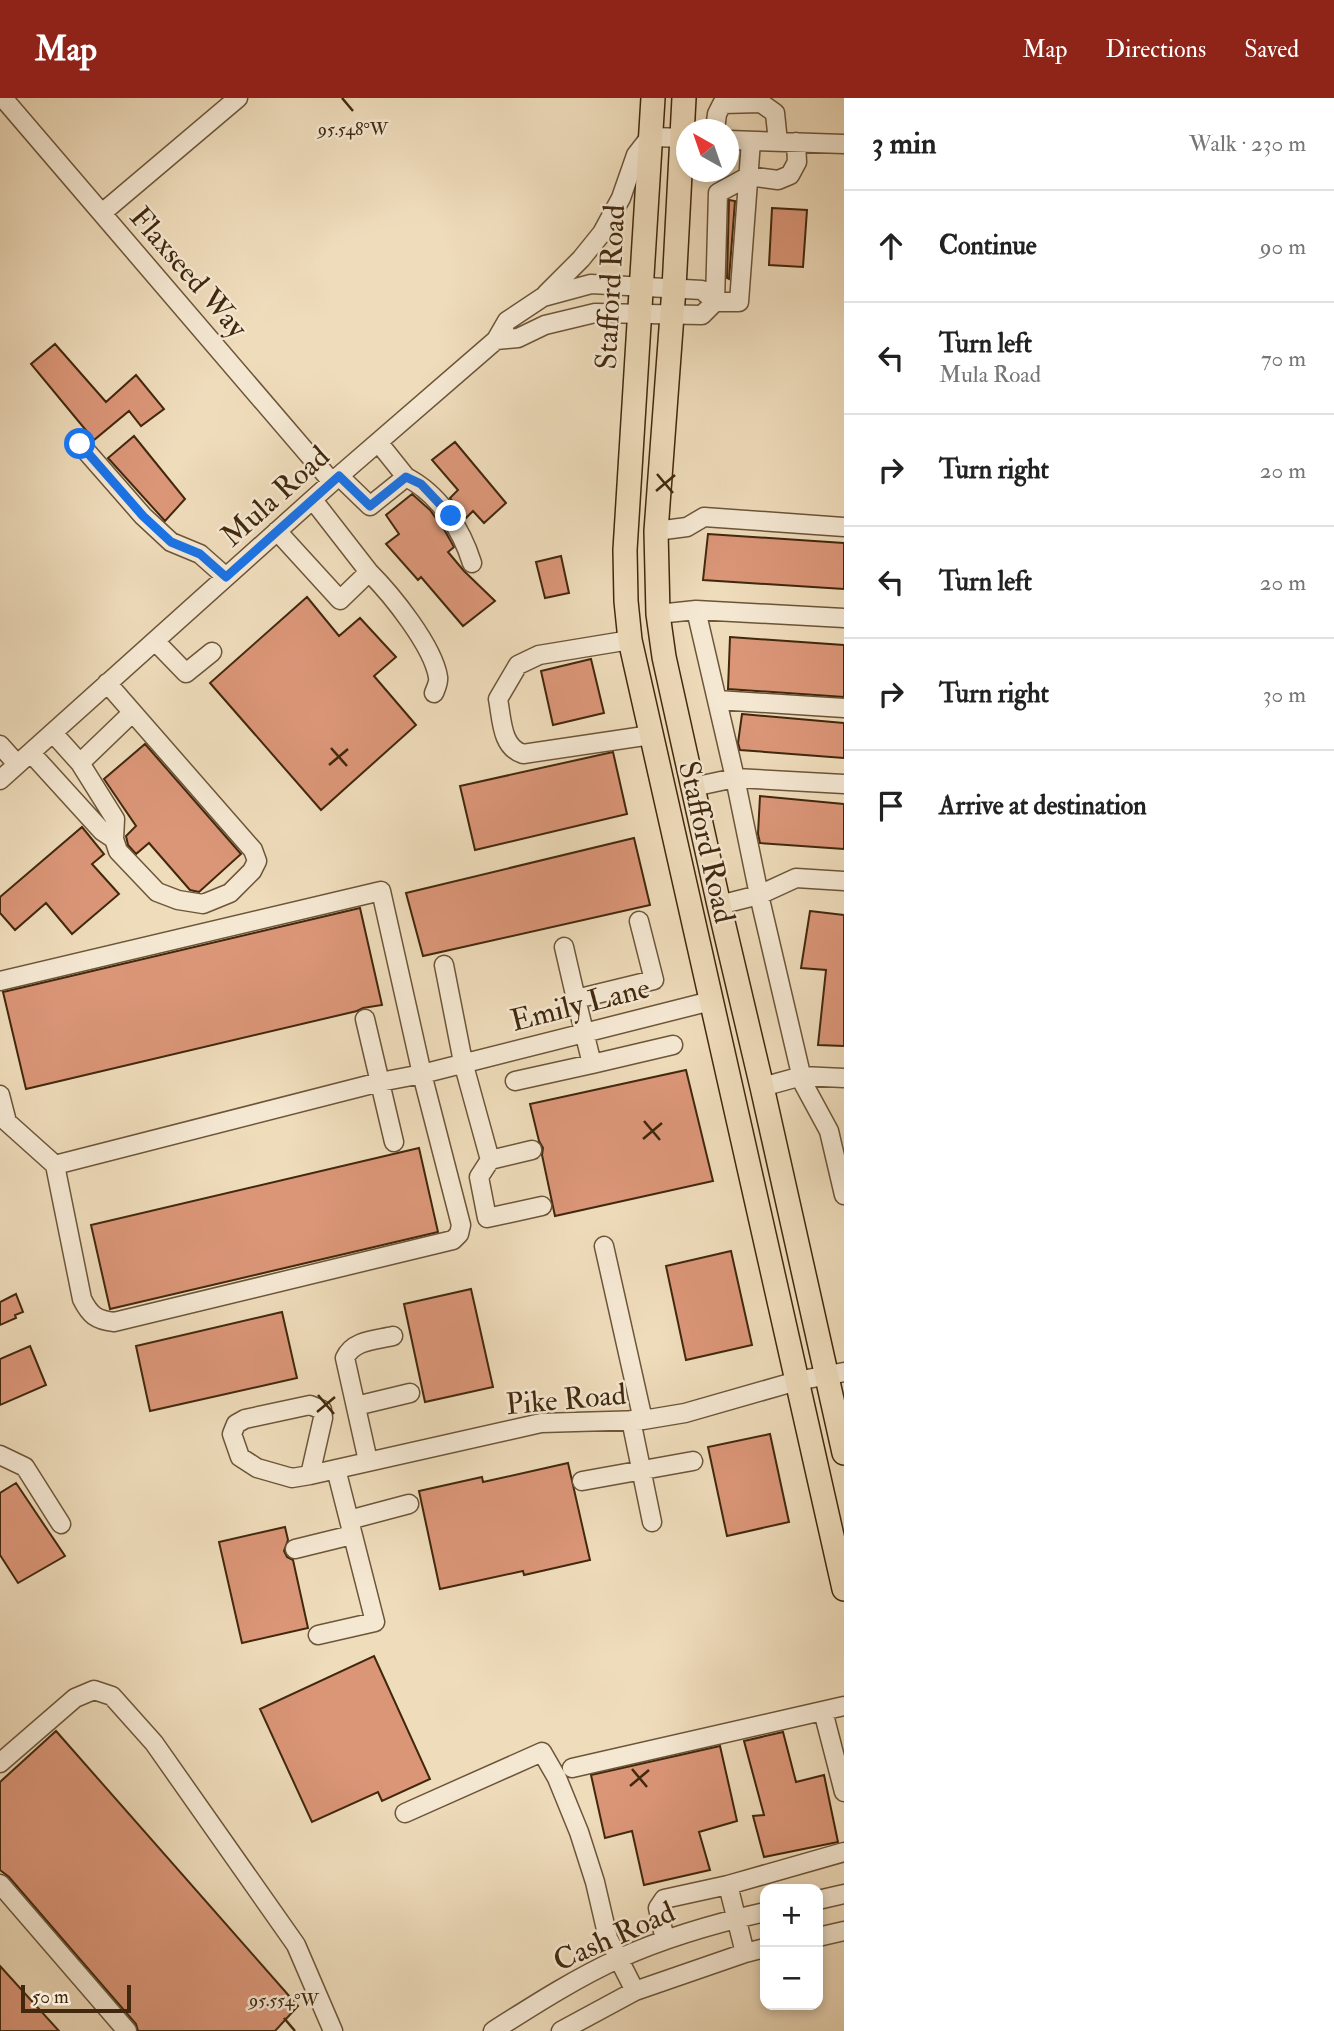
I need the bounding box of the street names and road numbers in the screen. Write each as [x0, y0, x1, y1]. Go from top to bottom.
street label: Flaxseed Way [122, 199, 256, 346]
street label: Stafford Road [588, 203, 633, 370]
street label: Mula Road [213, 438, 337, 555]
street label: Stafford Road [670, 758, 743, 927]
street label: Emily Lane [507, 969, 654, 1040]
street label: Pike Road [504, 1376, 628, 1423]
street label: Cash Road [548, 1893, 681, 1980]

